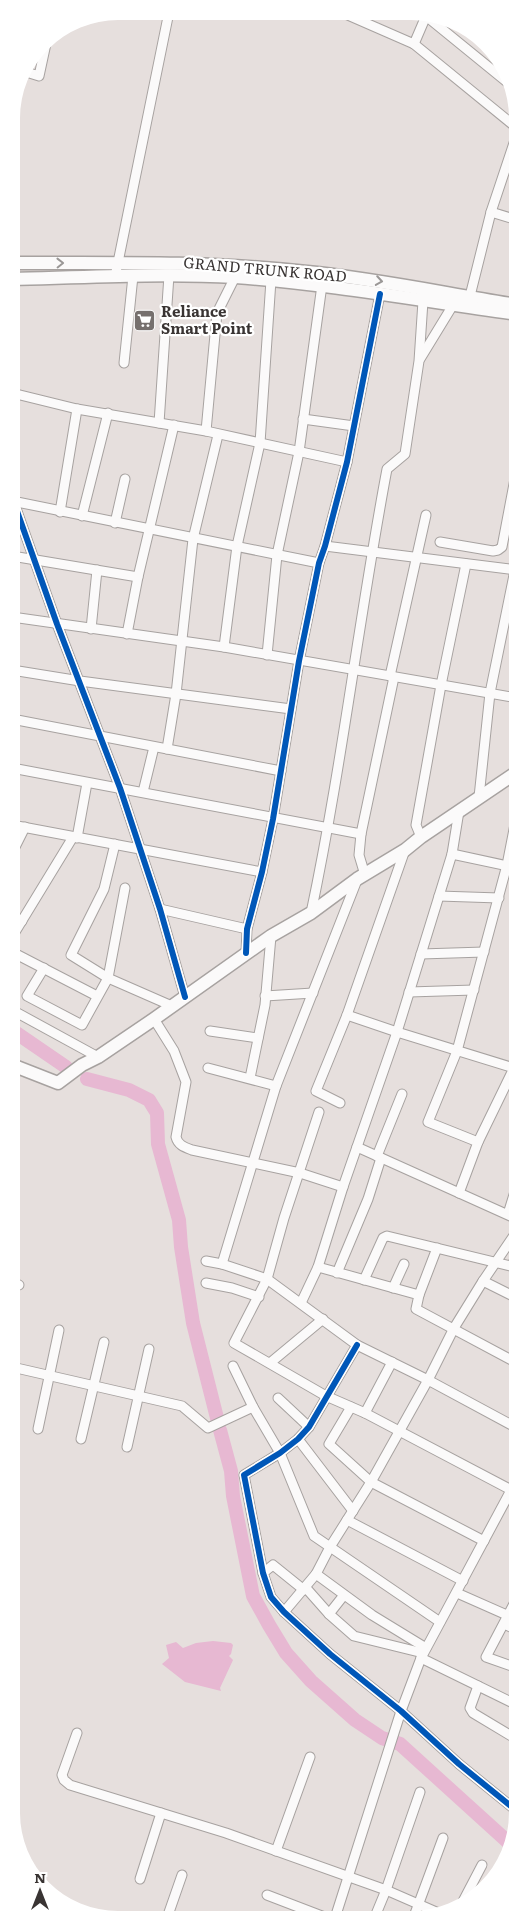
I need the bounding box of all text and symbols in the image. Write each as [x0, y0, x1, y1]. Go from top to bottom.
street label: GRAND TRUNK ROAD [183, 250, 348, 287]
one-way arrow [57, 258, 65, 268]
one-way arrow [375, 276, 384, 286]
place label: Reliance Smart Point [161, 299, 253, 339]
supermarket icon: Reliance Smart Point [133, 309, 157, 333]
north arrow [15, 1866, 65, 1916]
text: N [34, 1867, 46, 1887]

